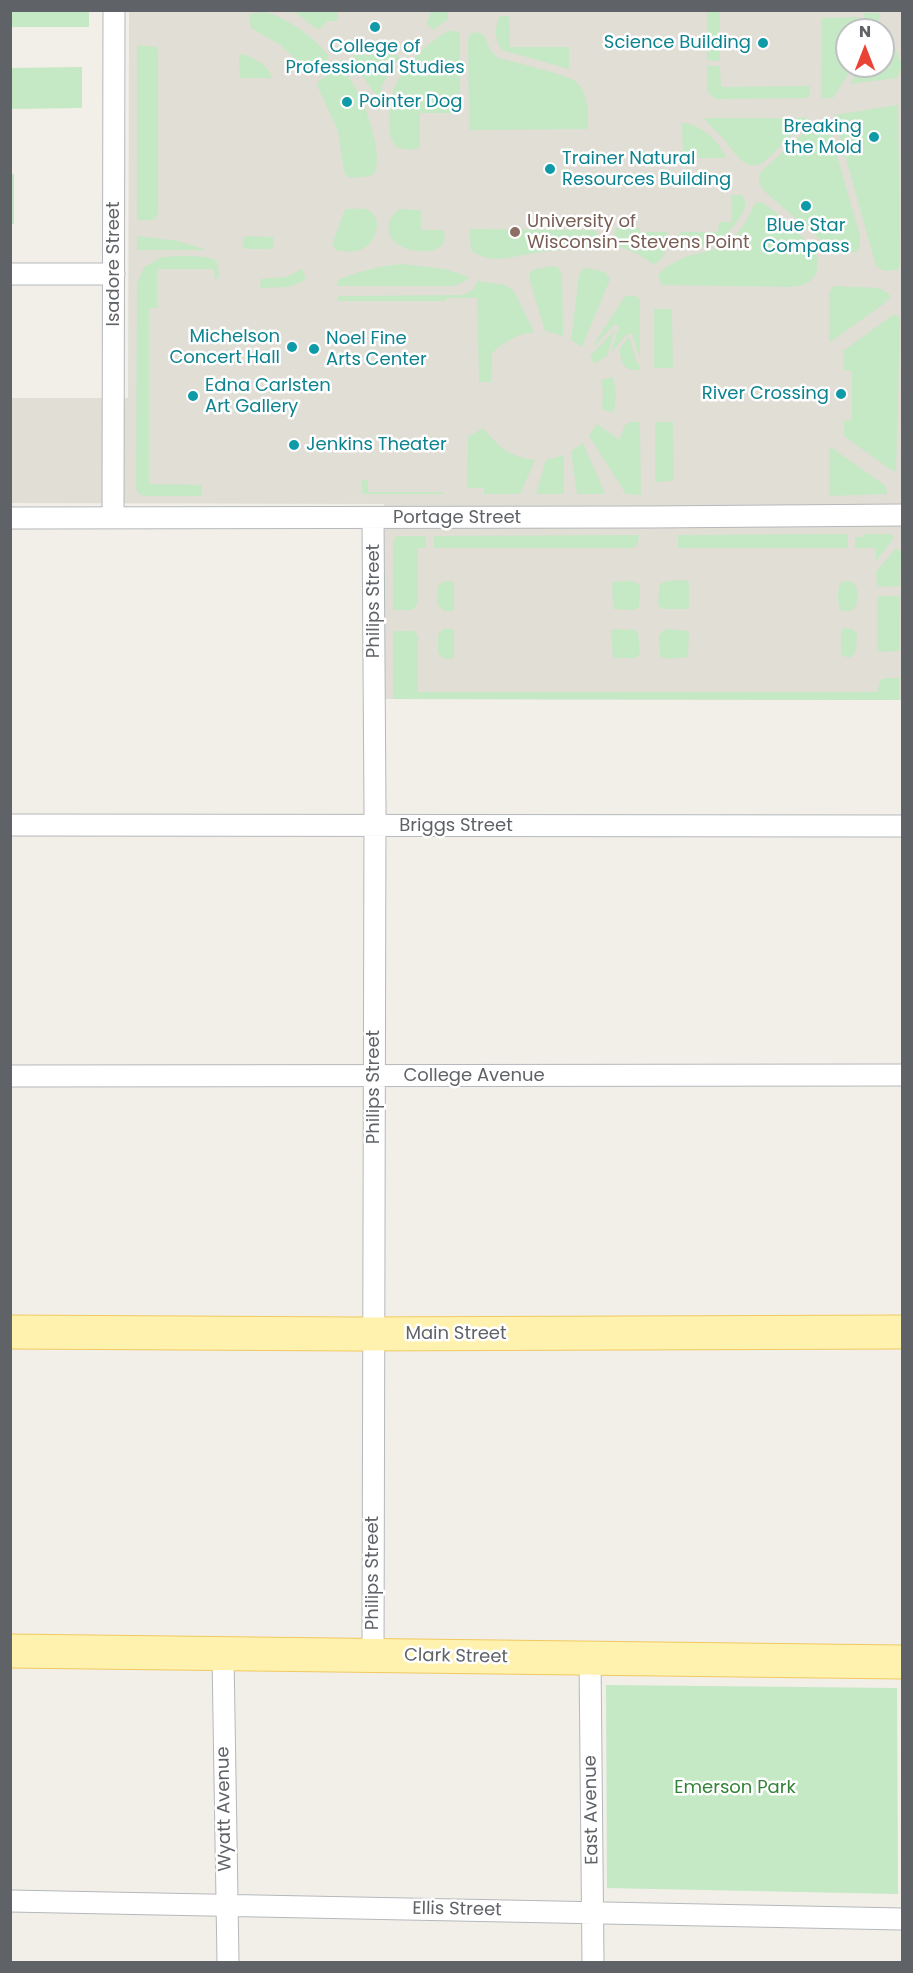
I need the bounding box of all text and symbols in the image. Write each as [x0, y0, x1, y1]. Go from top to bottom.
north arrow [835, 18, 895, 78]
marker: College of Professional Studies [368, 20, 382, 34]
text: N [859, 20, 871, 43]
place label: Science Building [604, 32, 751, 54]
place label: College of Professional Studies [285, 36, 465, 78]
marker: Science Building [756, 36, 770, 50]
place label: Pointer Dog [359, 91, 463, 113]
marker: Pointer Dog [340, 95, 354, 109]
place label: Breaking the Mold [784, 116, 862, 158]
marker: Breaking the Mold [867, 130, 881, 144]
place label: Trainer Natural Resources Building [562, 148, 731, 190]
marker: Trainer Natural Resources Building [543, 162, 557, 176]
marker: Blue Star Compass [799, 199, 813, 213]
street label: Isadore Street [103, 201, 125, 327]
place label: University of Wisconsin–Stevens Point [527, 211, 750, 254]
place label: Blue Star Compass [762, 215, 850, 258]
marker: University of Wisconsin–Stevens Point [508, 225, 522, 239]
place label: Michelson Concert Hall [169, 326, 280, 368]
place label: Noel Fine Arts Center [326, 328, 427, 370]
marker: Michelson Concert Hall [285, 340, 299, 354]
marker: Noel Fine Arts Center [307, 342, 321, 356]
place label: Edna Carlsten Art Gallery [205, 375, 331, 418]
place label: River Crossing [702, 383, 829, 405]
marker: River Crossing [834, 387, 848, 401]
marker: Edna Carlsten Art Gallery [186, 389, 200, 403]
place label: Jenkins Theater [306, 434, 447, 456]
marker: Jenkins Theater [287, 438, 301, 452]
street label: Portage Street [393, 507, 521, 529]
street label: Philips Street [363, 544, 385, 658]
street label: Briggs Street [399, 815, 513, 837]
street label: Philips Street [363, 1030, 385, 1144]
street label: College Avenue [403, 1065, 545, 1087]
street label: Main Street [405, 1323, 507, 1345]
street label: Philips Street [362, 1516, 384, 1630]
street label: Clark Street [404, 1645, 508, 1669]
street label: Wyatt Avenue [213, 1746, 237, 1872]
street label: East Avenue [580, 1755, 604, 1865]
park label: Emerson Park [674, 1777, 796, 1799]
street label: Ellis Street [412, 1898, 502, 1922]

